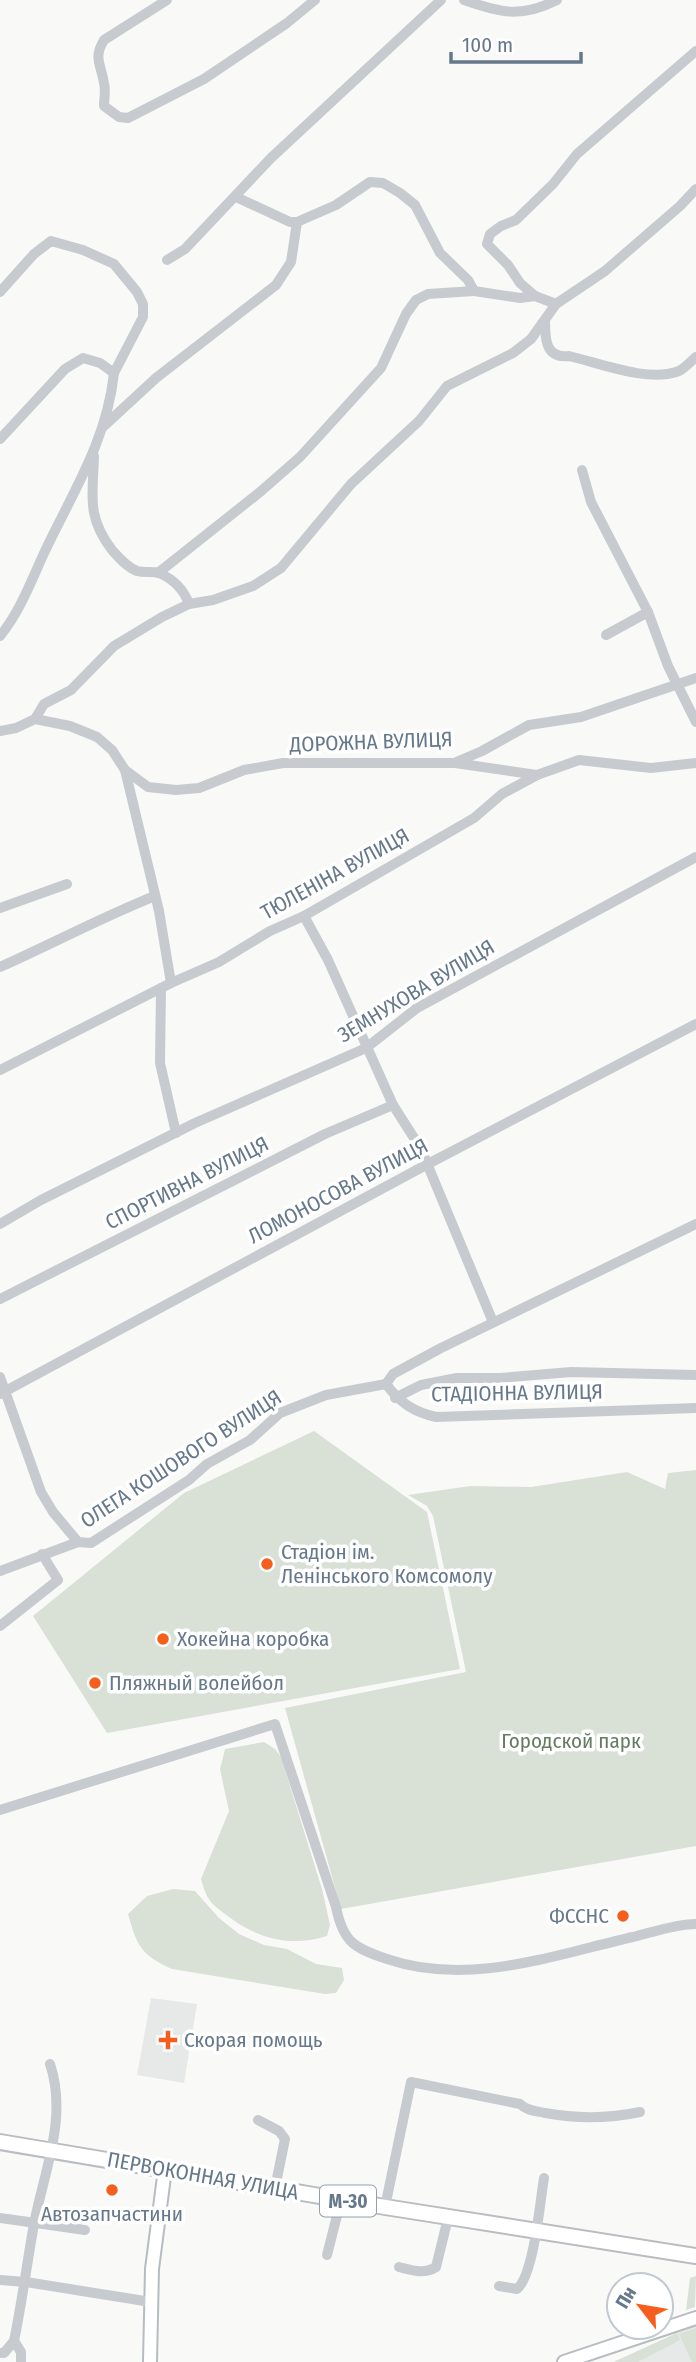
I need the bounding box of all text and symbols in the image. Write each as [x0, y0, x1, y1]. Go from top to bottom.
scale bar [451, 21, 580, 65]
text: 100 m [462, 32, 513, 58]
street label: ДОРОЖНА ВУЛИЦЯ [288, 726, 453, 758]
street label: ТЮЛЕНІНА ВУЛИЦЯ [256, 822, 414, 926]
street label: ЗЕМНУХОВА ВУЛИЦЯ [333, 934, 499, 1048]
street label: СПОРТИВНА ВУЛИЦЯ [101, 1131, 273, 1235]
street label: ЛОМОНОСОВА ВУЛИЦЯ [244, 1133, 432, 1249]
street label: СТАДІОННА ВУЛИЦЯ [431, 1379, 603, 1407]
street label: ОЛЕГА КОШОВОГО ВУЛИЦЯ [76, 1384, 286, 1534]
place label: Стадіон ім. Ленінського Комсомолу [281, 1539, 493, 1589]
marker: Стадіон ім. Ленінського Комсомолу [259, 1556, 275, 1572]
place label: Хокейна коробка [177, 1626, 329, 1652]
marker: Хокейна коробка [155, 1631, 171, 1647]
place label: Пляжный волейбол [109, 1670, 284, 1696]
marker: Пляжный волейбол [87, 1675, 103, 1691]
park label: Городской парк [501, 1728, 641, 1754]
place label: ФССНС [549, 1903, 609, 1929]
marker: ФССНС [615, 1908, 631, 1924]
place label: Скорая помощь [184, 2027, 323, 2053]
marker: Скорая помощь [158, 2030, 178, 2050]
street label: ПЕРВОКОННАЯ УЛИЦА [105, 2146, 301, 2206]
marker: Автозапчастини [104, 2182, 120, 2198]
road number: М-30 [320, 2186, 376, 2216]
place label: Автозапчастини [41, 2201, 183, 2227]
north arrow [605, 2271, 675, 2341]
text: Пн [610, 2282, 641, 2313]

